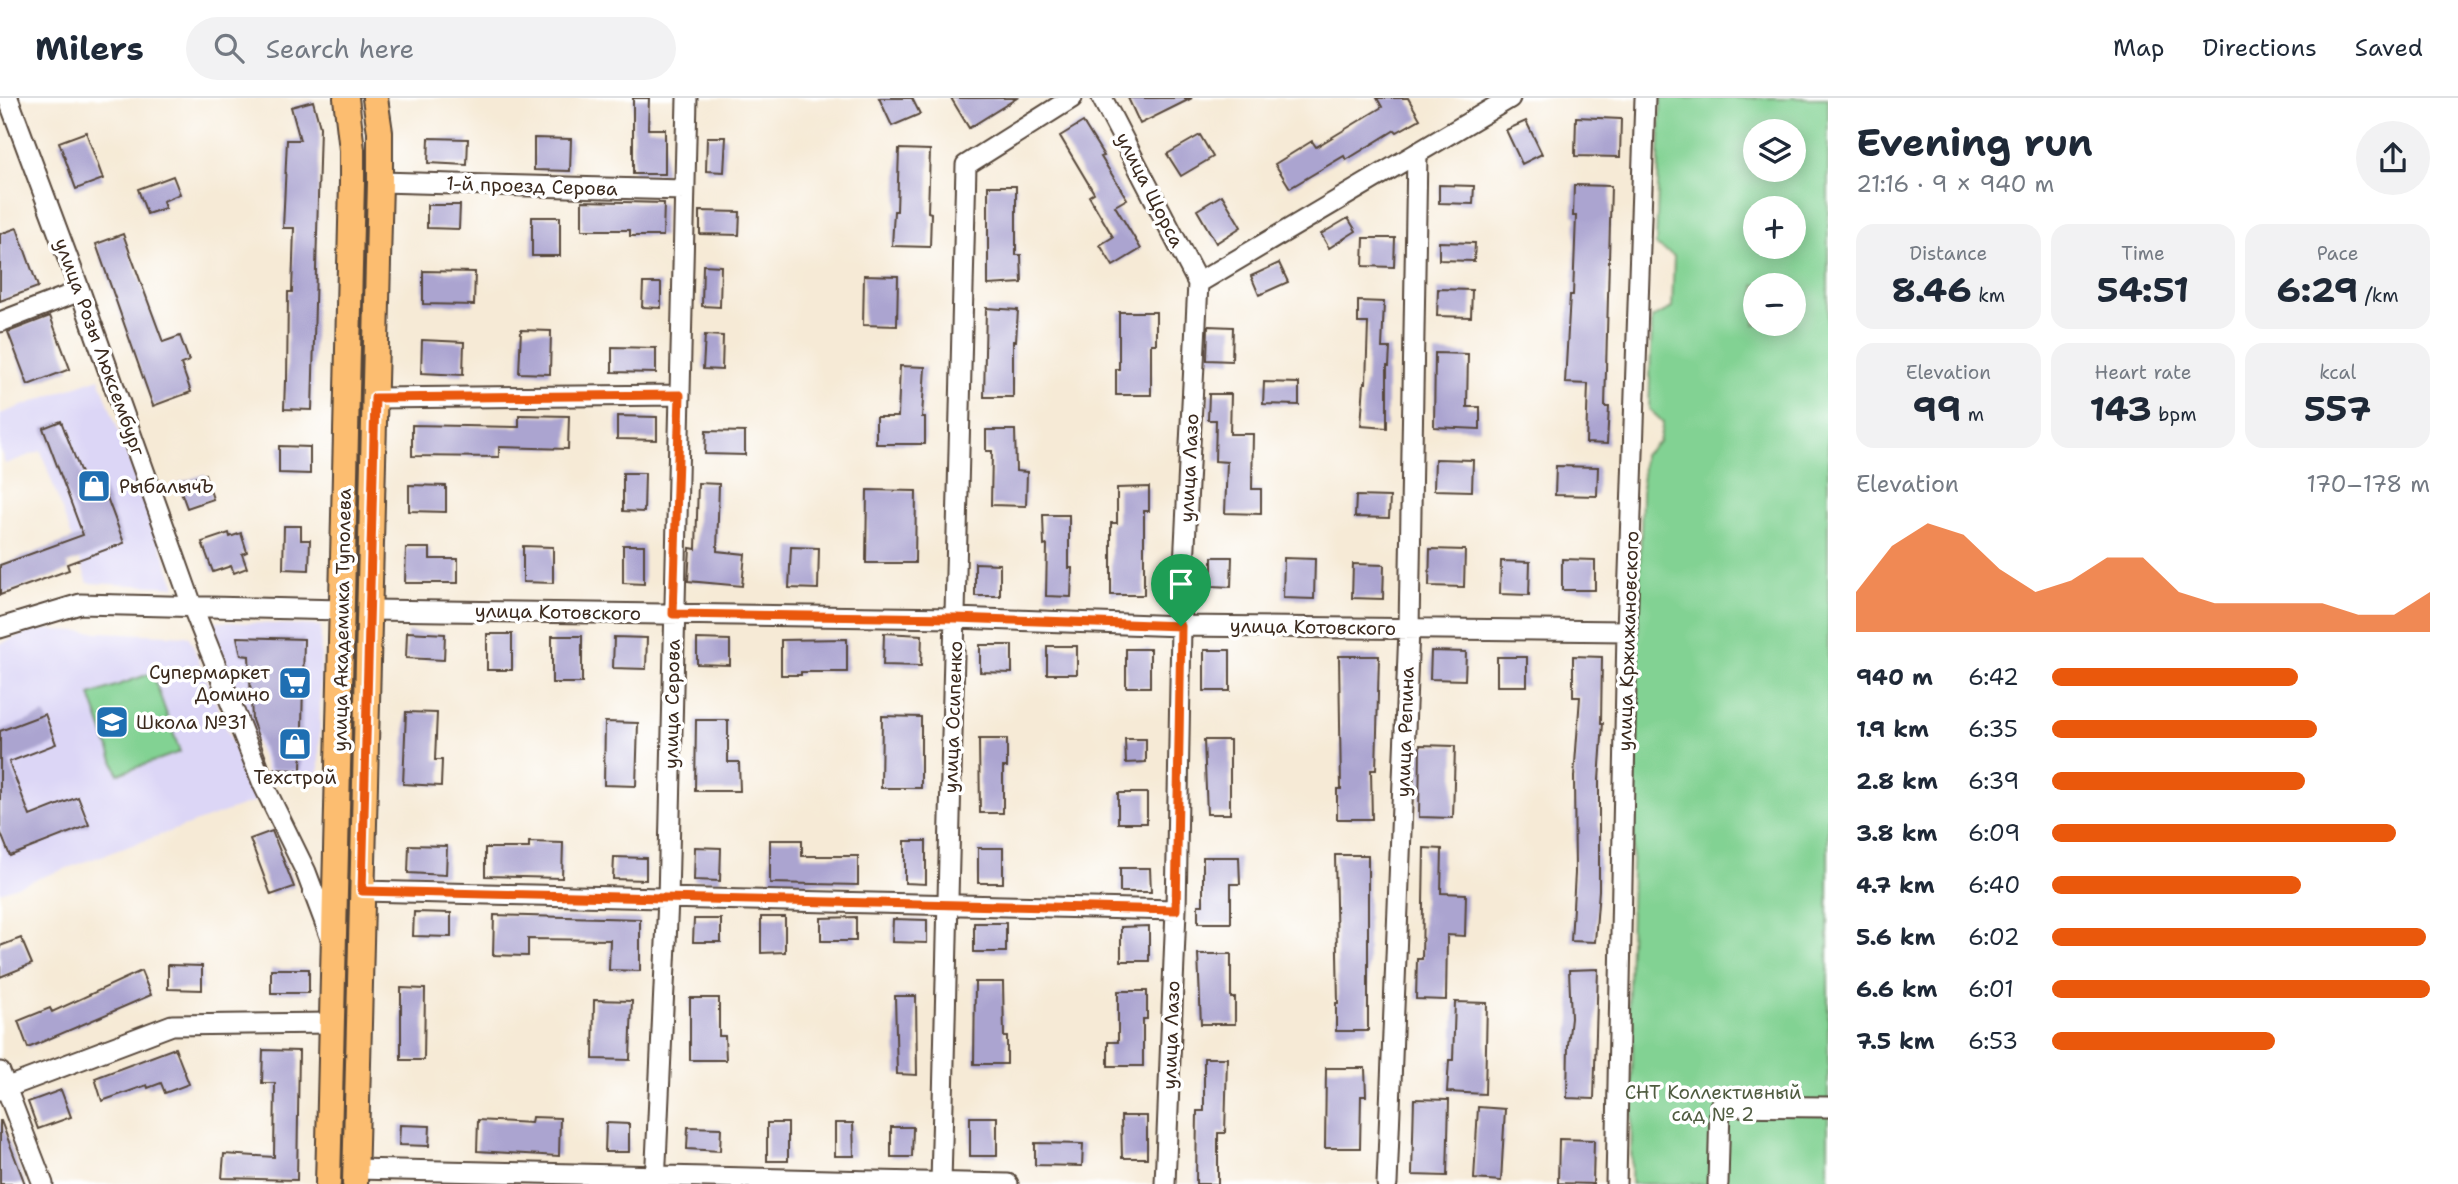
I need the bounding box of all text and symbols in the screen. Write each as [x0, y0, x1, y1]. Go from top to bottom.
search box [186, 17, 676, 80]
text: Milers [35, 26, 144, 71]
icon: search [210, 29, 248, 67]
text: Search here [266, 31, 414, 66]
text: Map [2113, 32, 2164, 64]
text: Directions [2202, 32, 2317, 64]
text: Saved [2355, 32, 2423, 64]
text: Evening run [1856, 117, 2093, 168]
map controls [1743, 119, 1806, 336]
button: layers [1743, 119, 1806, 182]
button: share [2356, 121, 2430, 195]
street label: улица Щорса [1110, 128, 1190, 252]
text: 21:16 · 9 × 940 m [1856, 169, 2054, 199]
street label: 1-й проезд Серова [446, 171, 618, 201]
button: + [1743, 196, 1806, 259]
street label: улица Розы Люксембург [49, 235, 151, 460]
text: Distance [1909, 241, 1987, 266]
text: Time [2121, 241, 2165, 266]
text: Pace [2317, 241, 2359, 266]
text: 8.46 [1892, 266, 1972, 313]
text: 54:51 [2097, 266, 2189, 313]
text: 6:29 [2277, 266, 2358, 313]
button: − [1743, 273, 1806, 336]
text: km [1972, 283, 2005, 308]
text: /km [2358, 283, 2399, 308]
text: Elevation [1906, 360, 1991, 385]
text: Heart rate [2095, 360, 2191, 385]
text: kcal [2319, 360, 2356, 385]
text: 99 [1913, 385, 1961, 432]
text: 143 [2089, 385, 2152, 432]
text: 557 [2304, 385, 2371, 432]
text: m [1961, 402, 1984, 427]
text: bpm [2152, 402, 2197, 427]
street label: улица Лазо [1174, 413, 1204, 523]
shop icon: РыбалычЪ [75, 467, 113, 505]
text: Elevation [1856, 469, 1959, 499]
text: 170–178 m [2306, 469, 2430, 499]
place label: РыбалычЪ [119, 474, 214, 499]
street label: улица Академика Туполева [327, 488, 357, 752]
street label: улица Кржижановского [1612, 530, 1644, 752]
pin [1151, 554, 1211, 626]
icon: arrive [1162, 565, 1200, 603]
street label: улица Котовского [475, 598, 641, 626]
street label: улица Котовского [1230, 613, 1396, 641]
street label: улица Серова [658, 639, 686, 769]
street label: улица Осипенко [938, 640, 968, 794]
place label: Супермаркет Домино [149, 660, 270, 707]
text: 940 m [1856, 662, 1933, 692]
text: 6:42 [1968, 662, 2019, 692]
supermarket icon: Супермаркет Домино [276, 664, 314, 702]
street label: улица Репина [1390, 666, 1420, 798]
school or university icon: Школа №31 [93, 703, 131, 741]
place label: Школа №31 [136, 710, 247, 735]
text: 1.9 km [1856, 714, 1929, 744]
text: 6:35 [1968, 714, 2018, 744]
shop icon: Техстрой [276, 725, 314, 763]
place label: Техстрой [253, 765, 337, 790]
text: 2.8 km [1856, 766, 1938, 796]
text: 6:39 [1968, 766, 2019, 796]
text: 3.8 km [1856, 818, 1937, 848]
text: 6:09 [1968, 818, 2020, 848]
text: 4.7 km [1856, 870, 1935, 900]
text: 6:40 [1968, 870, 2020, 900]
text: 5.6 km [1856, 922, 1935, 952]
text: 6:02 [1968, 922, 2020, 952]
text: 6.6 km [1856, 974, 1938, 1004]
text: 6:01 [1968, 974, 2014, 1004]
street label: улица Лазо [1157, 980, 1185, 1090]
text: 7.5 km [1856, 1026, 1935, 1056]
text: 6:53 [1968, 1026, 2018, 1056]
park label: СНТ Коллективный сад № 2 [1625, 1080, 1801, 1127]

